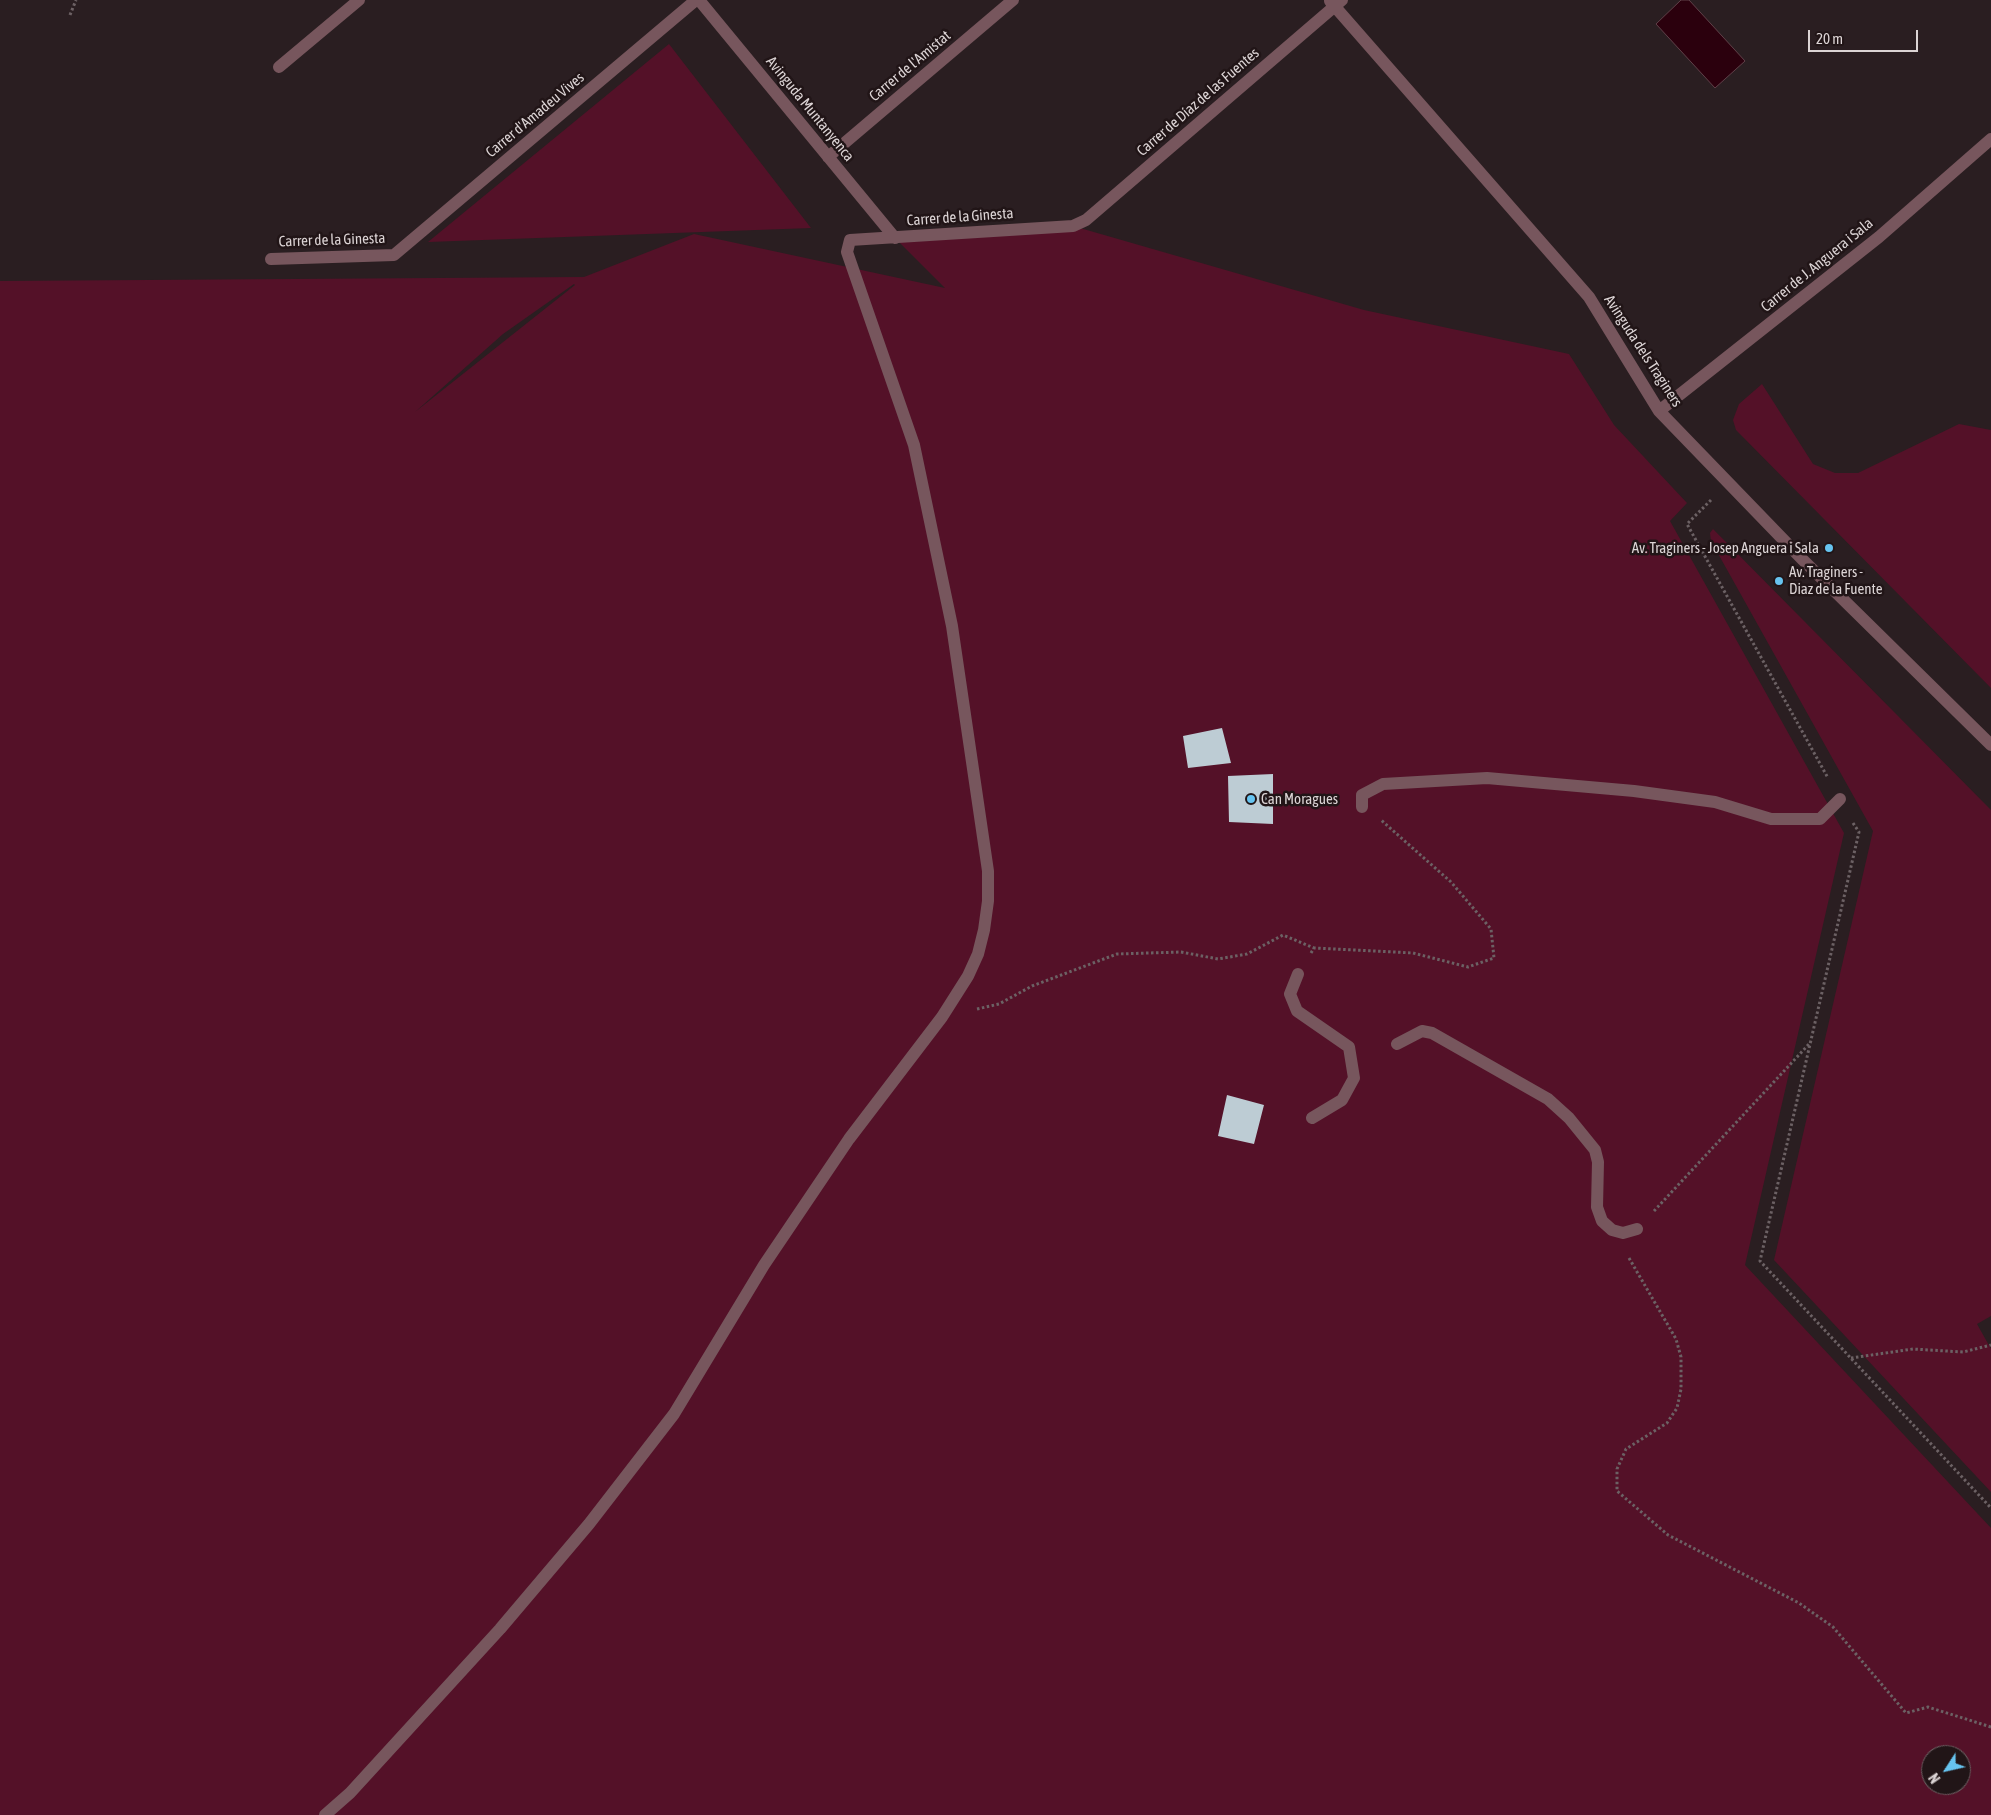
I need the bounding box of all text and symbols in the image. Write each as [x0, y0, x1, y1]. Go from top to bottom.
scale bar [1811, 20, 1921, 52]
street label: Carrer de l'Amistat [866, 27, 954, 105]
text: 20 m [1816, 30, 1843, 47]
street label: Carrer de Díaz de las Fuentes [1133, 44, 1263, 160]
street label: Avinguda Muntanyenca [762, 53, 858, 165]
street label: Carrer d'Amadeu Vives [482, 69, 588, 161]
street label: Carrer de la Ginesta [906, 204, 1014, 230]
street label: Carrer de J. Anguera i Sala [1757, 214, 1877, 316]
street label: Carrer de la Ginesta [278, 229, 386, 251]
street label: Avinguda dels Traginers [1600, 292, 1686, 410]
place label: Av. Traginers - Josep Anguera i Sala [1632, 539, 1819, 557]
marker: Av. Traginers - Josep Anguera i Sala [1823, 542, 1835, 554]
place label: Av. Traginers - Diaz de la Fuente [1789, 563, 1882, 598]
marker: Av. Traginers - Diaz de la Fuente [1773, 575, 1785, 587]
place label: Can Moragues [1261, 790, 1338, 808]
marker: Can Moragues [1245, 793, 1257, 805]
north arrow [1921, 1745, 1971, 1795]
text: N [1926, 1770, 1943, 1786]

